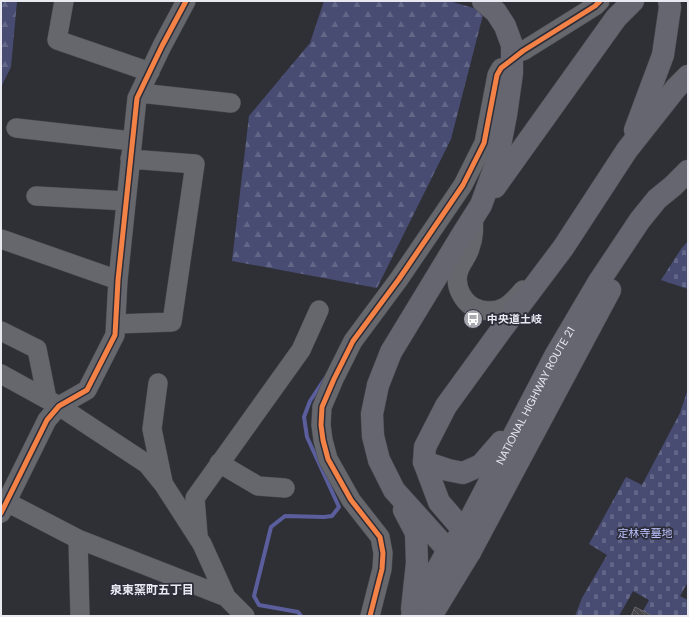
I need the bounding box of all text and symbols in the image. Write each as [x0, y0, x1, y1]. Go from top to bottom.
bus stop icon: 中央道土岐 [462, 308, 484, 330]
place label: 中央道土岐 [487, 312, 542, 326]
street label: NATIONAL HIGHWAY ROUTE 21 [493, 324, 578, 467]
park label: 定林寺墓地 [618, 526, 673, 540]
district label: 泉東窯町五丁目 [110, 582, 194, 598]

